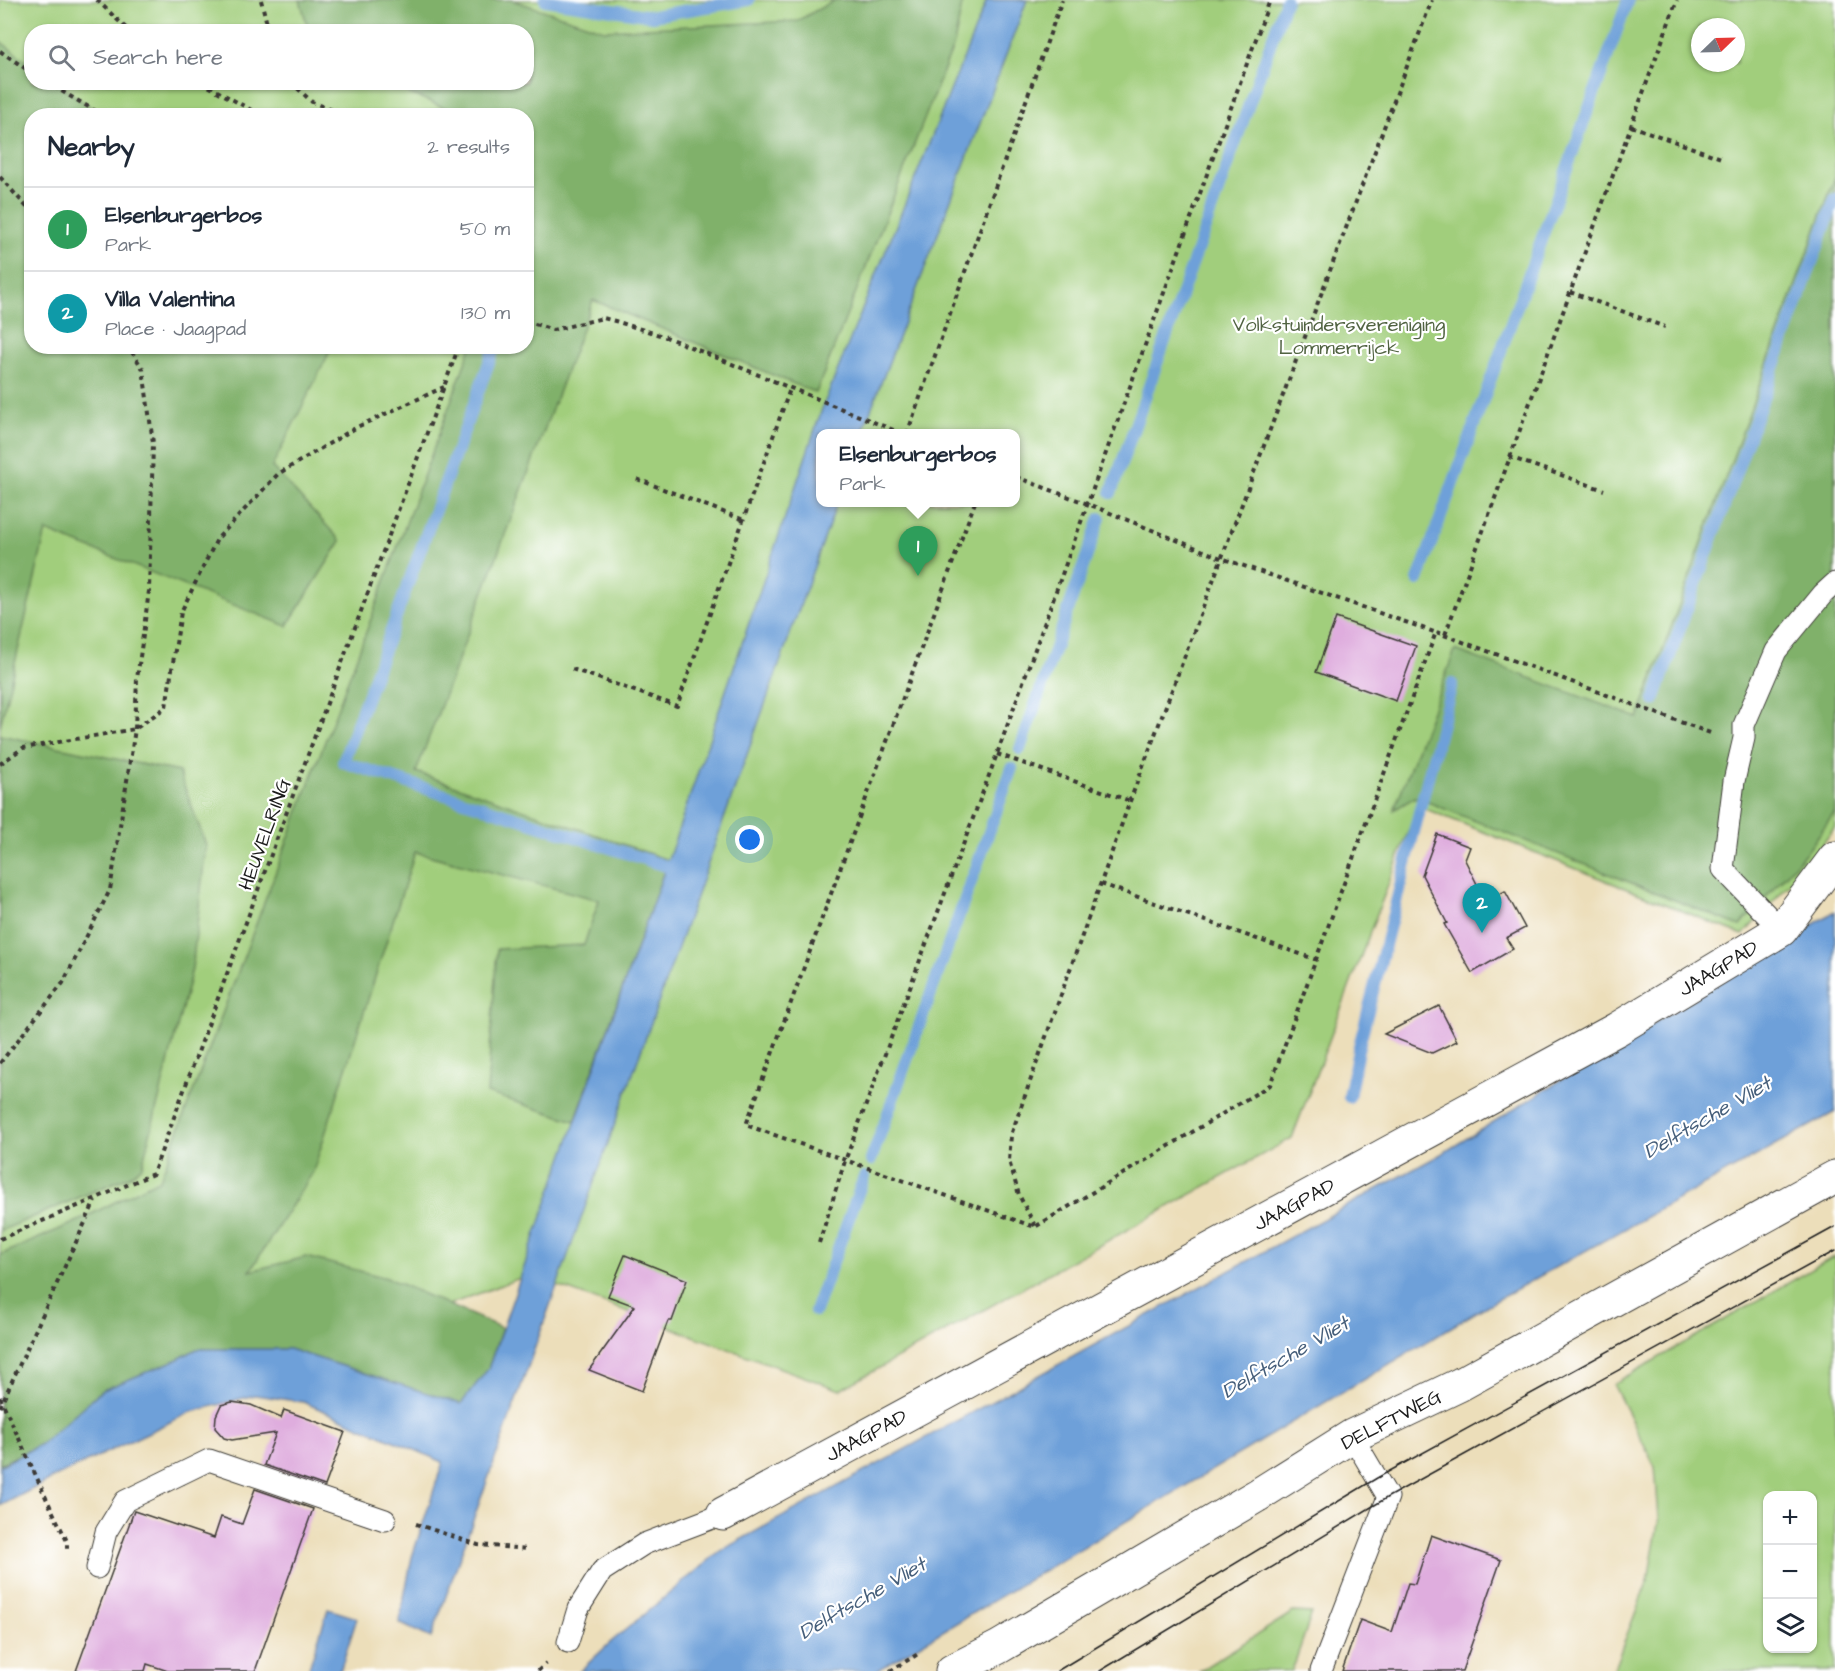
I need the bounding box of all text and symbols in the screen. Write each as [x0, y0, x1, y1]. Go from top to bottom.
north arrow [1691, 18, 1745, 72]
search box [24, 24, 534, 90]
icon: search [45, 41, 78, 74]
text: Search here [93, 42, 223, 73]
text: Nearby [48, 129, 135, 165]
text: 2 results [427, 133, 510, 161]
text: Elsenburgerbos [105, 200, 262, 231]
text: 1 [66, 215, 69, 243]
text: 50 m [460, 215, 510, 243]
text: Park [105, 231, 151, 259]
text: Villa Valentina [105, 284, 235, 315]
text: 2 [62, 299, 73, 327]
text: 130 m [461, 299, 510, 327]
park label: Volkstuindersvereniging Lommerrijck [1233, 311, 1445, 362]
text: Place · Jaagpad [105, 315, 246, 343]
popup [816, 429, 1020, 507]
text: Elsenburgerbos [839, 439, 997, 470]
text: Park [839, 470, 886, 498]
pin: 1 [898, 526, 938, 576]
street label: HEUVELRING [232, 774, 298, 894]
your location [735, 825, 764, 854]
pin: 2 [1462, 884, 1502, 933]
street label: JAAGPAD [1673, 934, 1764, 1004]
water label: Delftsche Vliet [1638, 1068, 1778, 1166]
street label: JAAGPAD [1249, 1172, 1340, 1238]
water label: Delftsche Vliet [1216, 1308, 1356, 1406]
street label: DELFTWEG [1336, 1383, 1447, 1457]
street label: JAAGPAD [821, 1403, 912, 1469]
map controls [1763, 1491, 1817, 1653]
button: + [1763, 1491, 1817, 1545]
button: − [1763, 1545, 1817, 1599]
water label: Delftsche Vliet [793, 1549, 933, 1647]
button: layers [1763, 1599, 1817, 1653]

